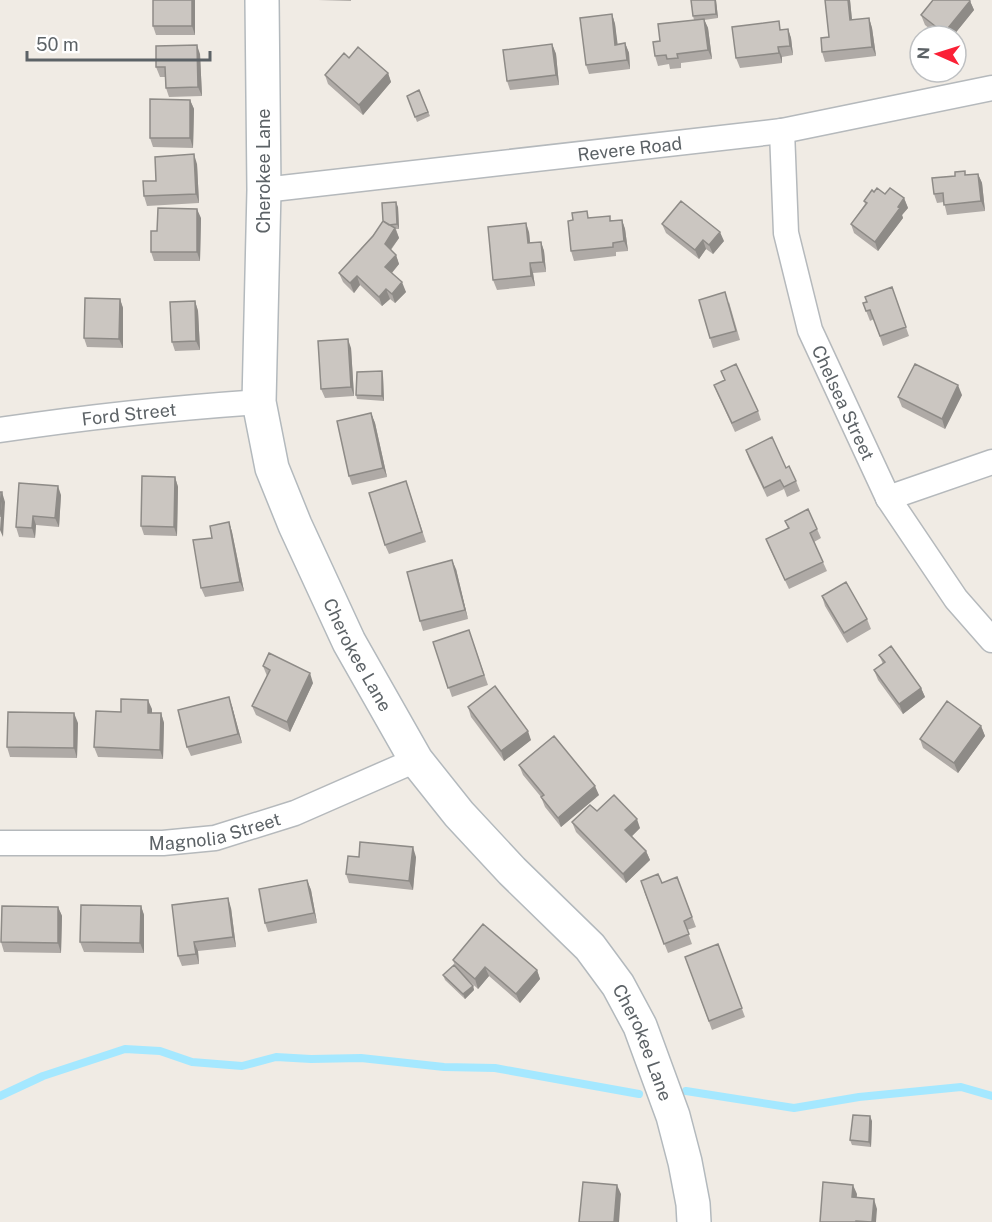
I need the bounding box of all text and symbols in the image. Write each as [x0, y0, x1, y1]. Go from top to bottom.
scale bar [27, 24, 210, 62]
north arrow [908, 24, 968, 84]
text: 50 m [36, 34, 79, 55]
text: N [914, 46, 933, 60]
street label: Cherokee Lane [253, 108, 274, 234]
street label: Revere Road [576, 132, 683, 165]
street label: Chelsea Street [808, 342, 879, 463]
street label: Ford Street [80, 398, 177, 429]
street label: Cherokee Lane [320, 595, 397, 715]
street label: Magnolia Street [149, 808, 283, 854]
street label: Cherokee Lane [609, 980, 677, 1104]

